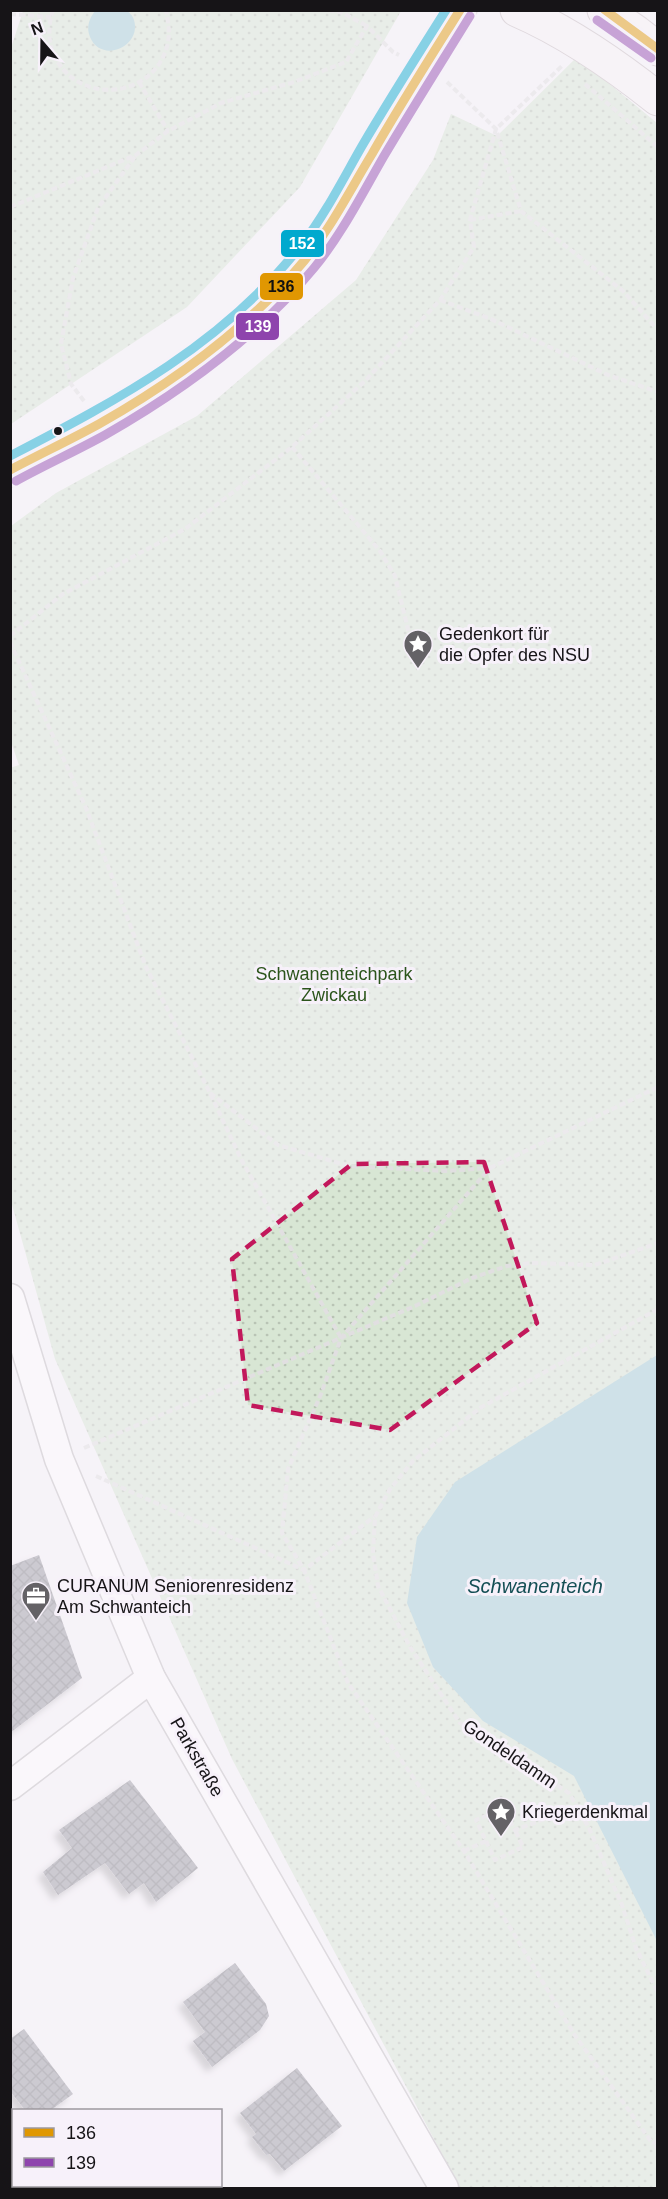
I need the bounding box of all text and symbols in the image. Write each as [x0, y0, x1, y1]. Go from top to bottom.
north arrow [12, 12, 72, 72]
text: N [29, 18, 45, 38]
line badge: 152 [280, 229, 325, 258]
text: 152 [289, 235, 315, 252]
line badge: 136 [259, 272, 304, 301]
text: 136 [268, 278, 294, 295]
line badge: 139 [235, 312, 280, 341]
text: 139 [245, 318, 271, 335]
unlabelled marker [52, 425, 64, 437]
place label: Gedenkort für die Opfer des NSU [439, 624, 590, 665]
place icon: Gedenkort für die Opfer des NSU [402, 628, 434, 670]
park label: Schwanenteichpark Zwickau [255, 964, 414, 1005]
water label: Schwanenteich [467, 1575, 603, 1597]
place label: CURANUM Seniorenresidenz Am Schwanteich [57, 1576, 294, 1617]
office icon: CURANUM Seniorenresidenz Am Schwanteich [20, 1580, 52, 1622]
street label: Parkstraße [166, 1714, 228, 1800]
street label: Gondeldamm [460, 1715, 560, 1793]
place icon: Kriegerdenkmal [485, 1796, 517, 1838]
place label: Kriegerdenkmal [522, 1802, 648, 1822]
legend [12, 2109, 222, 2187]
text: 136 [66, 2123, 96, 2143]
text: 139 [66, 2153, 96, 2173]

